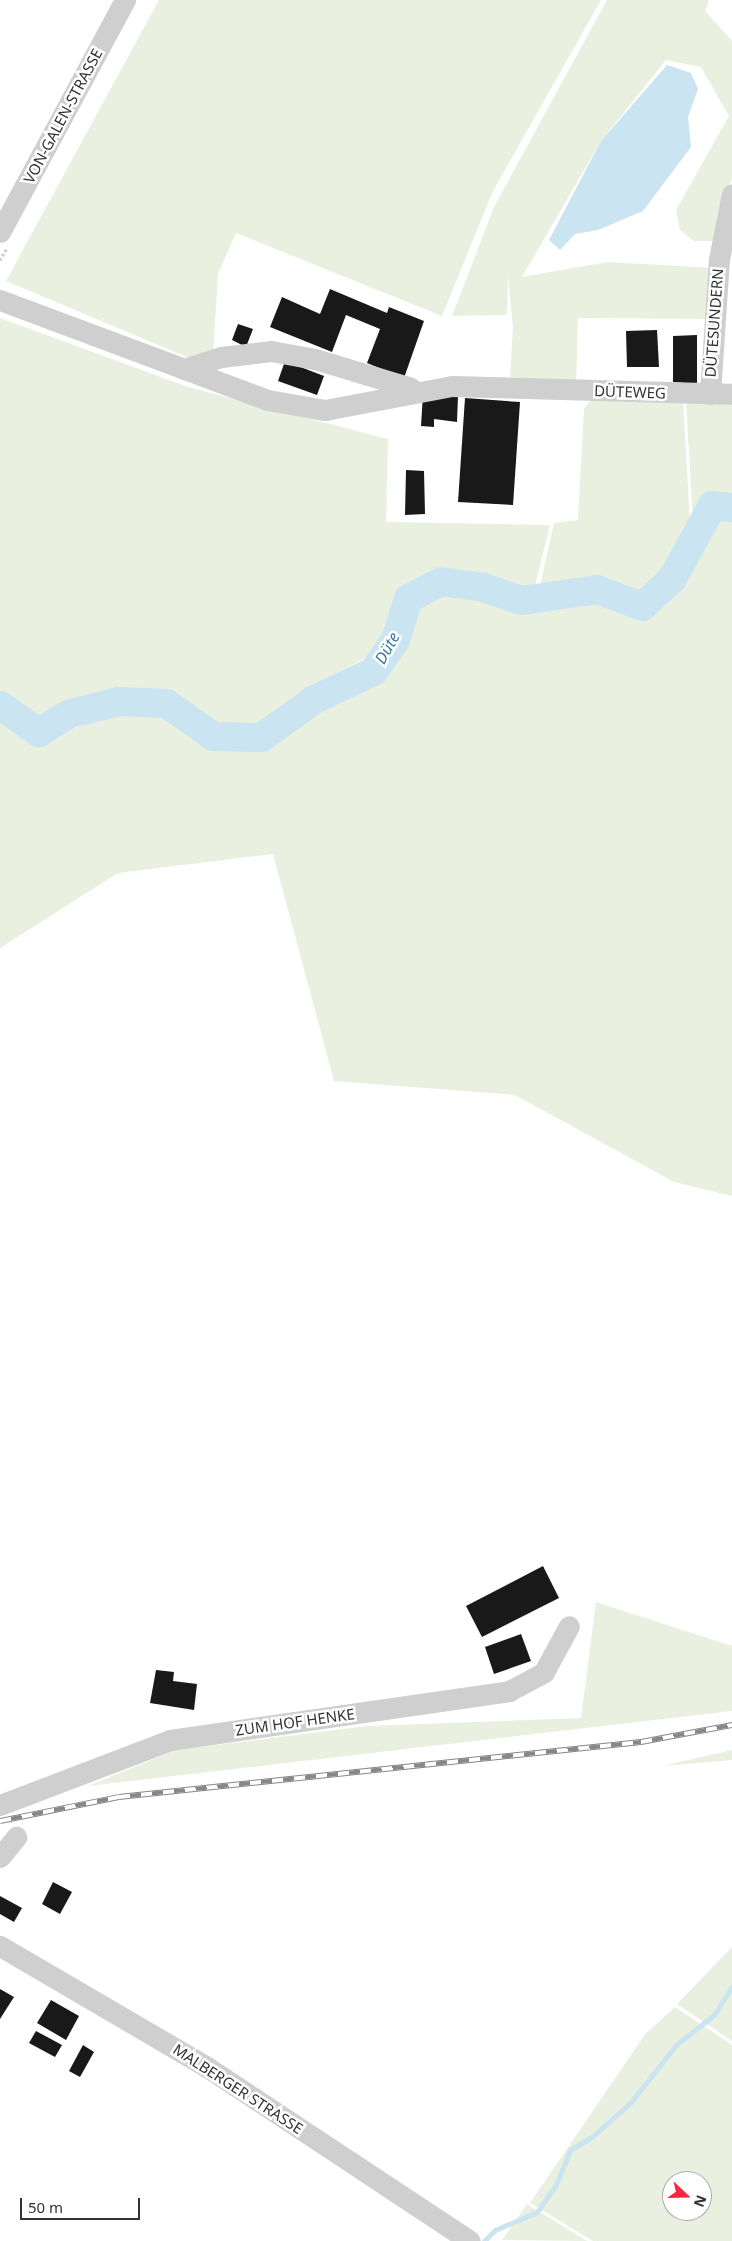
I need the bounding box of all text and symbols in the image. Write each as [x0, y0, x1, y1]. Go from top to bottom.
street label: VON-GALEN-STRASSE [20, 46, 106, 186]
street label: DÜTESUNDERN [701, 268, 727, 378]
street label: DÜTEWEG [594, 382, 666, 402]
water label: Düte [371, 629, 403, 667]
street label: ZUM HOF HENKE [234, 1705, 356, 1739]
street label: MALBERGER STRASSE [170, 2040, 306, 2138]
north arrow [662, 2171, 712, 2221]
scale bar [22, 2188, 142, 2220]
text: N [690, 2192, 711, 2210]
text: 50 m [28, 2197, 63, 2217]

